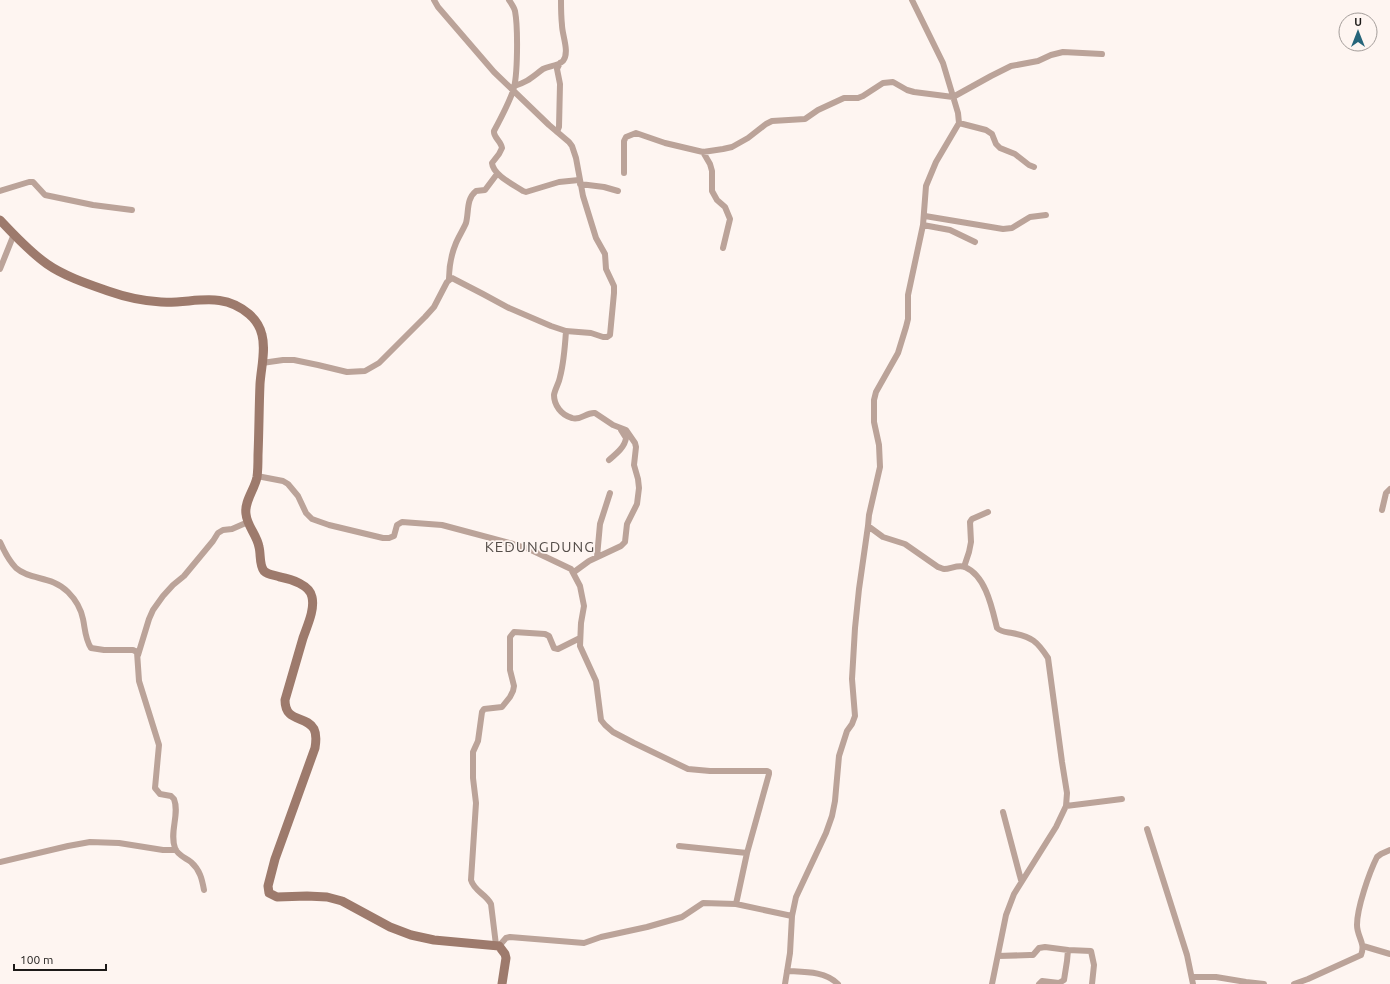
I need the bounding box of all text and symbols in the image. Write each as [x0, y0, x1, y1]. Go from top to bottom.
north arrow [1338, 12, 1378, 52]
text: U [1354, 16, 1362, 28]
district label: KEDUNGDUNG [485, 538, 595, 555]
scale bar [14, 946, 106, 972]
text: 100 m [20, 953, 53, 966]

